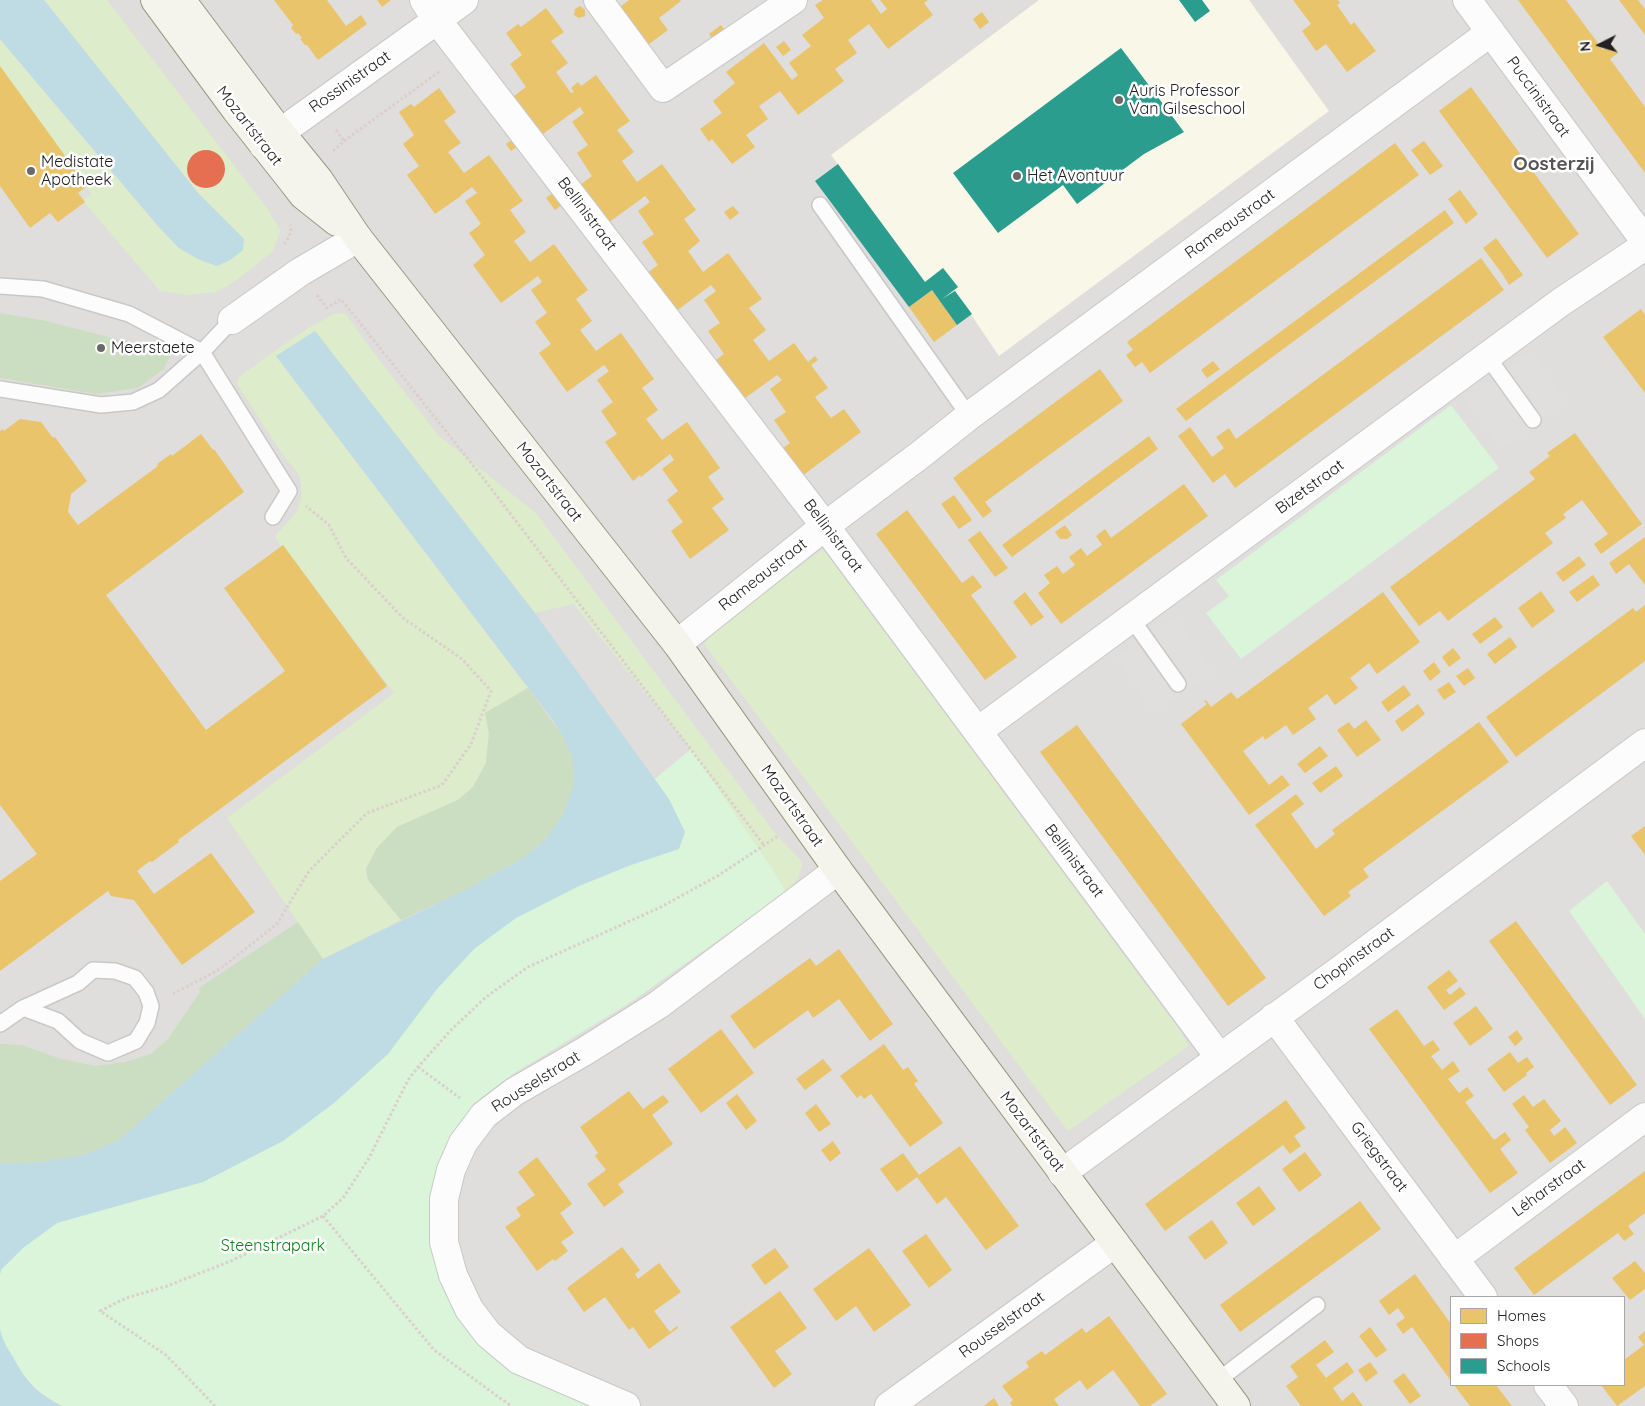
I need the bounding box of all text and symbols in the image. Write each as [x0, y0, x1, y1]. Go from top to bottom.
north arrow [1575, 20, 1625, 70]
text: N [1576, 40, 1594, 52]
street label: Rossinistraat [305, 47, 395, 117]
street label: Puccinistraat [1502, 53, 1574, 141]
place label: Auris Professor Van Gilseschool [1129, 81, 1245, 119]
street label: Mozartstraat [212, 82, 286, 170]
marker: Auris Professor Van Gilseschool [1113, 94, 1125, 106]
place label: Medistate Apotheek [41, 152, 113, 190]
district label: Oosterzij [1513, 153, 1595, 175]
marker: Medistate Apotheek [25, 165, 37, 177]
place label: Het Avontuur [1027, 166, 1124, 186]
marker: Het Avontuur [1011, 170, 1023, 182]
street label: Bellinistraat [553, 174, 621, 254]
street label: Rameaustraat [1181, 185, 1279, 263]
place label: Meerstaete [111, 338, 195, 358]
marker: Meerstaete [95, 342, 107, 354]
street label: Mozartstraat [512, 438, 586, 526]
street label: Bizetstraat [1272, 456, 1348, 518]
street label: Bellinistraat [799, 496, 867, 576]
street label: Rameaustraat [715, 535, 811, 615]
street label: Mozartstraat [757, 761, 827, 851]
street label: Bellinistraat [1040, 821, 1108, 901]
street label: Chopinstraat [1310, 923, 1398, 995]
street label: Rousselstraat [488, 1047, 584, 1117]
street label: Mozartstraat [995, 1088, 1069, 1176]
street label: Griegstraat [1346, 1118, 1412, 1196]
street label: Léharstraat [1508, 1155, 1590, 1221]
park label: Steenstrapark [221, 1236, 325, 1256]
street label: Rousselstraat [955, 1288, 1049, 1362]
legend [1450, 1296, 1625, 1386]
text: Homes [1497, 1306, 1546, 1325]
text: Shops [1497, 1331, 1539, 1350]
text: Schools [1497, 1356, 1550, 1375]

